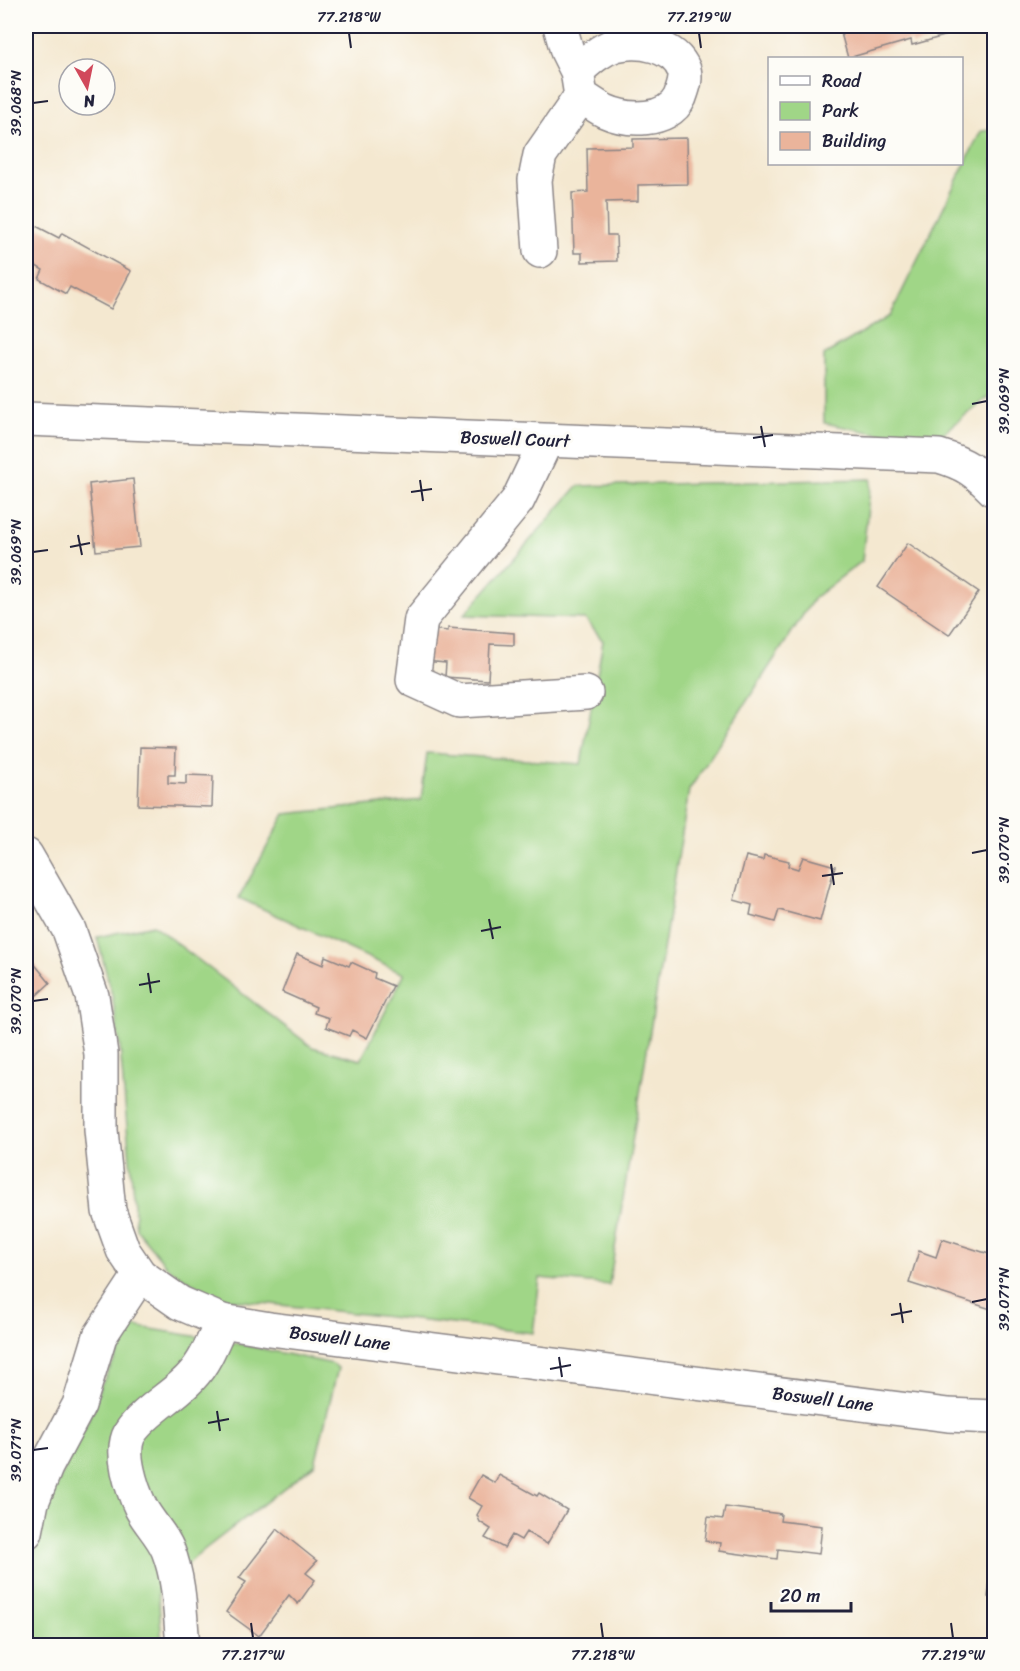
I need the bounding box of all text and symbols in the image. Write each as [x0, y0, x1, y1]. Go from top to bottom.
text: 77.218°W [317, 4, 381, 30]
text: 77.219°W [667, 4, 731, 30]
north arrow [57, 57, 117, 117]
legend [768, 57, 963, 165]
text: Road [822, 65, 862, 97]
text: 39.068°N [3, 69, 29, 136]
text: N [81, 86, 98, 117]
text: Park [822, 95, 859, 127]
text: Building [822, 125, 886, 157]
text: 39.069°N [991, 367, 1017, 434]
street label: Boswell Court [460, 421, 571, 457]
text: 39.069°N [3, 518, 29, 585]
text: 39.070°N [991, 816, 1017, 883]
text: 39.070°N [3, 967, 29, 1034]
text: 39.071°N [991, 1267, 1017, 1331]
street label: Boswell Lane [288, 1316, 392, 1360]
street label: Boswell Lane [771, 1377, 875, 1421]
text: 39.071°N [3, 1418, 29, 1482]
scale bar [771, 1575, 850, 1613]
text: 20 m [780, 1580, 820, 1612]
text: 77.217°W [221, 1642, 285, 1668]
text: 77.218°W [571, 1642, 635, 1668]
text: 77.219°W [921, 1642, 985, 1668]

